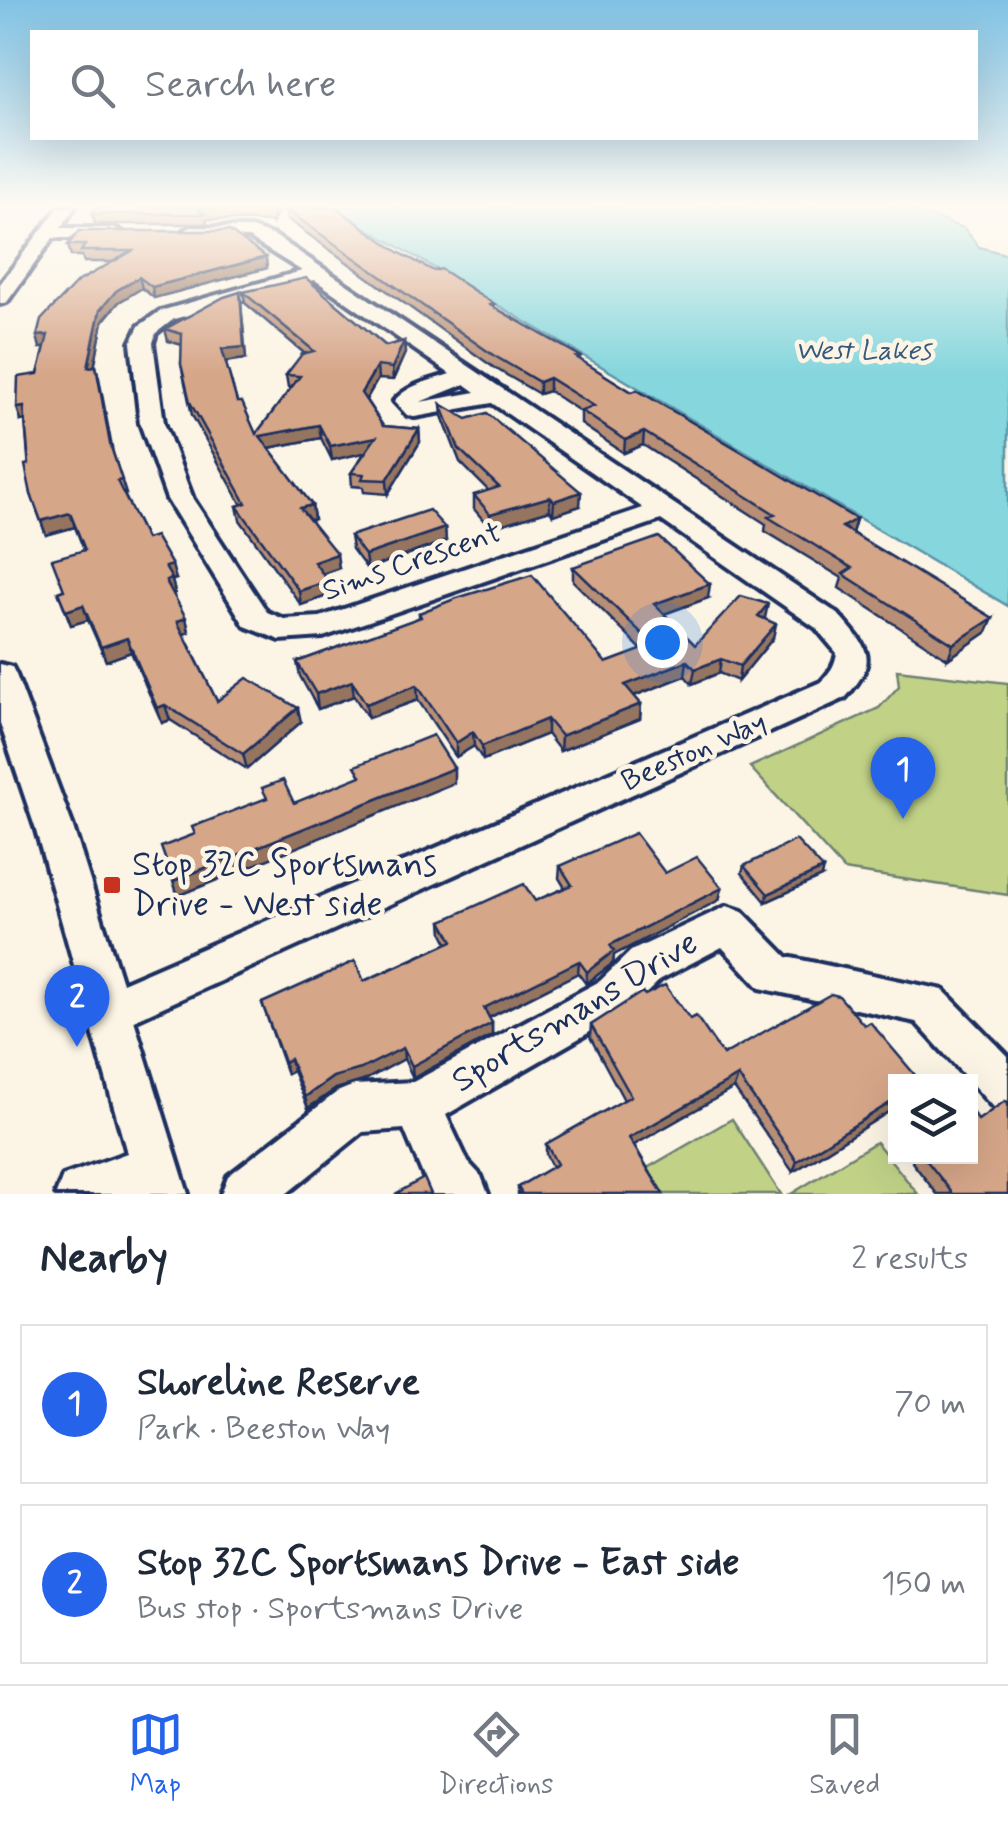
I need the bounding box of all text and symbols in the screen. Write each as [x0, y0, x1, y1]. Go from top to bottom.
search box [30, 30, 978, 140]
icon: search [65, 58, 120, 113]
text: Search here [145, 61, 336, 110]
water label: West Lakes [795, 333, 933, 370]
street label: Sims Crescent [317, 513, 507, 611]
your location [637, 617, 688, 668]
street label: Beeston Way [615, 703, 773, 801]
pin: 1 [870, 736, 936, 819]
place label: Stop 32C Sportsmans Drive - West side [132, 842, 437, 928]
marker: Stop 32C Sportsmans Drive - West side [101, 874, 123, 896]
street label: Sportsmans Drive [443, 920, 707, 1104]
pin: 2 [44, 964, 110, 1047]
map controls [888, 1074, 978, 1164]
button: layers [888, 1074, 978, 1164]
text: Nearby [40, 1232, 168, 1287]
text: 2 results [851, 1238, 968, 1280]
text: Shoreline Reserve [137, 1359, 420, 1408]
text: 1 [67, 1383, 82, 1425]
text: 70 m [894, 1383, 966, 1425]
text: Park · Beeston Way [137, 1408, 390, 1450]
text: Stop 32C Sportsmans Drive - East side [137, 1539, 740, 1588]
text: 2 [67, 1563, 82, 1605]
text: 150 m [881, 1563, 966, 1605]
text: Bus stop · Sportsmans Drive [137, 1588, 524, 1630]
tab: Map [128, 1707, 183, 1804]
tab: Directions [439, 1707, 554, 1804]
tab: Saved [809, 1707, 880, 1804]

